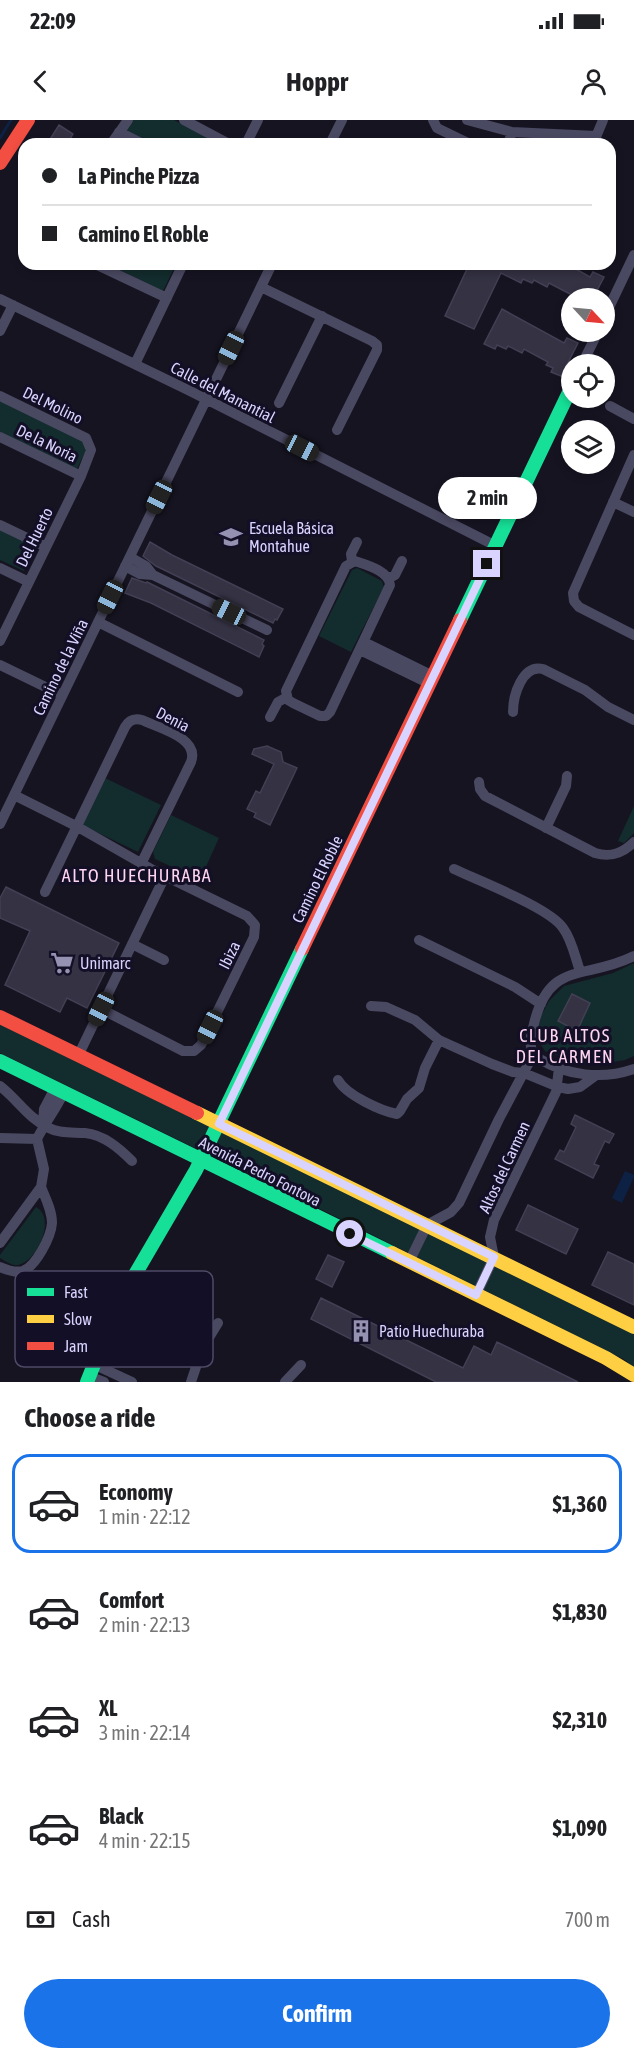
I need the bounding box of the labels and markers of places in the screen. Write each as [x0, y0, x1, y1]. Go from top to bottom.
place label: Escuela Básica Montahue [249, 519, 334, 555]
school or university icon: Escuela Básica Montahue [218, 524, 244, 550]
supermarket icon: Unimarc [49, 950, 75, 976]
place label: Unimarc [80, 954, 131, 972]
building icon: Patio Huechuraba [348, 1318, 374, 1344]
place label: Patio Huechuraba [379, 1322, 484, 1340]

